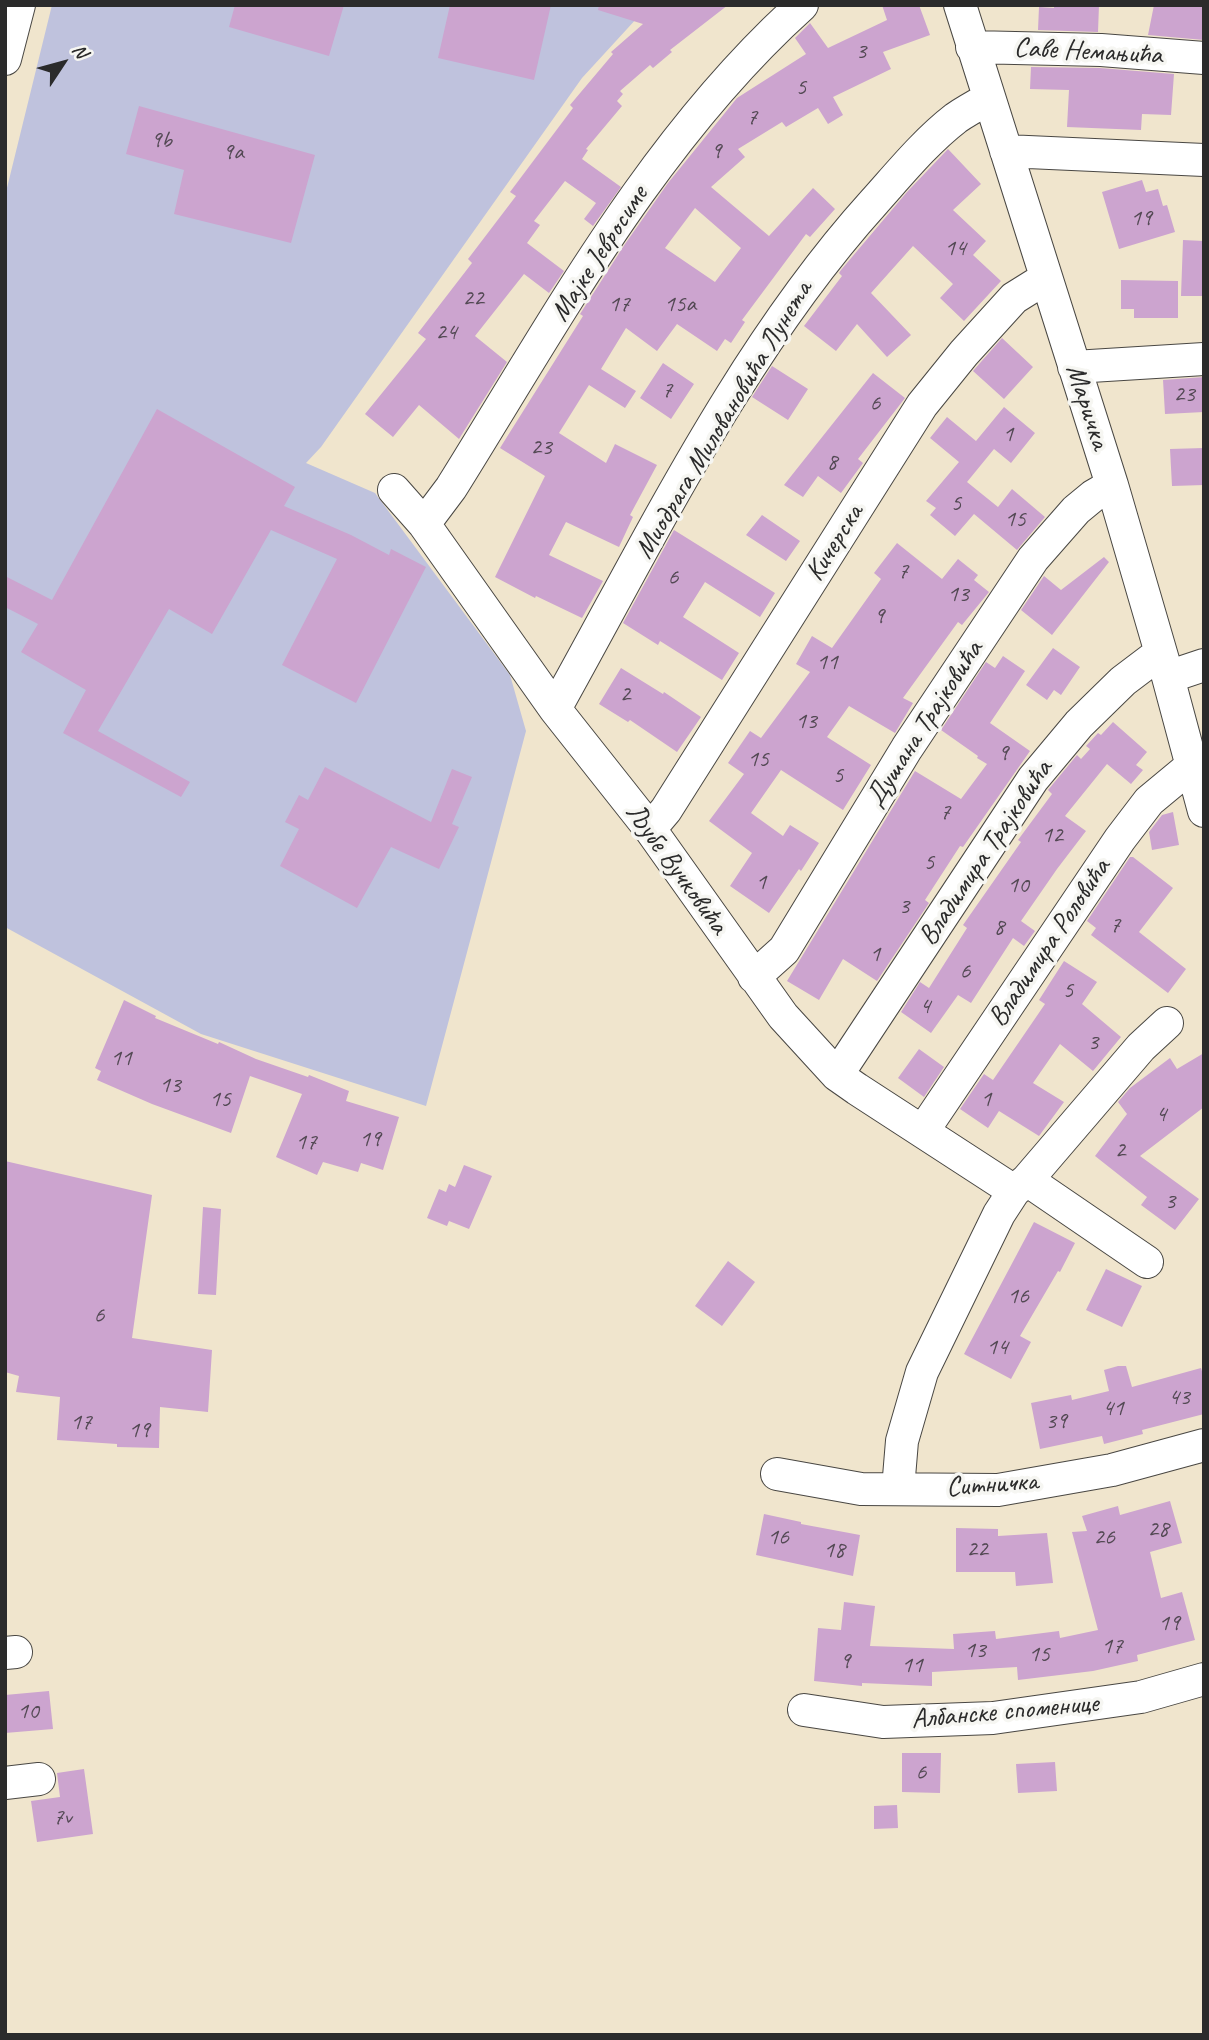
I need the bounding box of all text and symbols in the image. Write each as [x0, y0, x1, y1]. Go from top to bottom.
north arrow [28, 28, 98, 98]
street label: Саве Немањића [1013, 31, 1163, 73]
house number: 3 [856, 38, 866, 66]
text: N [67, 39, 93, 62]
house number: 5 [796, 74, 806, 102]
house number: 7 [747, 104, 757, 132]
house number: 9b [150, 127, 172, 155]
house number: 9 [711, 138, 721, 166]
house number: 9a [222, 139, 244, 167]
street label: Мајке Јевросиме [544, 180, 656, 328]
house number: 19 [1130, 205, 1152, 233]
house number: 14 [944, 235, 966, 263]
street label: Миодрага Миловановића Лунета [628, 275, 820, 565]
house number: 22 [462, 285, 484, 313]
house number: 17 [608, 291, 630, 319]
house number: 15a [664, 291, 696, 319]
house number: 24 [435, 319, 457, 347]
street label: Маричка [1058, 360, 1116, 454]
house number: 7 [662, 377, 672, 405]
house number: 23 [1173, 381, 1195, 409]
house number: 6 [870, 390, 880, 418]
house number: 1 [1003, 421, 1013, 449]
house number: 23 [530, 434, 552, 462]
house number: 8 [827, 449, 837, 477]
house number: 5 [951, 490, 961, 518]
street label: Кичерска [799, 499, 871, 587]
house number: 15 [1004, 506, 1026, 534]
house number: 7 [898, 558, 908, 586]
house number: 6 [668, 564, 678, 592]
house number: 13 [947, 581, 969, 609]
house number: 9 [874, 603, 884, 631]
street label: Душана Трајковића [859, 635, 991, 813]
house number: 11 [816, 649, 838, 677]
house number: 2 [620, 681, 630, 709]
house number: 13 [795, 708, 817, 736]
house number: 9 [998, 740, 1008, 768]
house number: 15 [747, 746, 769, 774]
street label: Владимира Трајковића [912, 754, 1060, 952]
house number: 5 [833, 762, 843, 790]
street label: Љубе Вучковића [617, 797, 735, 941]
house number: 7 [940, 799, 950, 827]
house number: 12 [1041, 822, 1063, 850]
house number: 5 [924, 849, 934, 877]
street label: Владимира Роловића [981, 853, 1119, 1033]
house number: 1 [756, 869, 766, 897]
house number: 10 [1007, 872, 1029, 900]
house number: 3 [899, 893, 909, 921]
house number: 7 [1110, 912, 1120, 940]
house number: 8 [994, 914, 1004, 942]
house number: 1 [870, 941, 880, 969]
house number: 6 [960, 958, 970, 986]
house number: 5 [1063, 977, 1073, 1005]
house number: 4 [920, 993, 930, 1021]
house number: 3 [1088, 1029, 1098, 1057]
house number: 11 [110, 1045, 132, 1073]
house number: 13 [159, 1072, 181, 1100]
house number: 15 [209, 1086, 231, 1114]
house number: 1 [981, 1086, 991, 1114]
house number: 4 [1156, 1101, 1166, 1129]
house number: 19 [359, 1126, 381, 1154]
house number: 17 [295, 1129, 317, 1157]
house number: 2 [1115, 1137, 1125, 1165]
house number: 3 [1165, 1188, 1175, 1216]
house number: 16 [1007, 1283, 1029, 1311]
house number: 6 [94, 1302, 104, 1330]
house number: 14 [986, 1334, 1008, 1362]
house number: 43 [1168, 1384, 1190, 1412]
house number: 41 [1102, 1395, 1124, 1423]
house number: 39 [1045, 1408, 1067, 1436]
house number: 17 [70, 1409, 92, 1437]
house number: 19 [128, 1417, 150, 1445]
street label: Ситничка [945, 1465, 1039, 1505]
house number: 28 [1147, 1516, 1169, 1544]
house number: 16 [767, 1524, 789, 1552]
house number: 26 [1093, 1524, 1115, 1552]
house number: 22 [966, 1536, 988, 1564]
house number: 18 [823, 1537, 845, 1565]
house number: 19 [1158, 1610, 1180, 1638]
house number: 17 [1101, 1633, 1123, 1661]
house number: 13 [964, 1637, 986, 1665]
house number: 15 [1028, 1641, 1050, 1669]
house number: 9 [840, 1648, 850, 1676]
house number: 11 [901, 1652, 923, 1680]
street label: Албанске споменице [910, 1687, 1100, 1737]
house number: 10 [17, 1698, 39, 1726]
house number: 6 [916, 1759, 926, 1787]
house number: 7v [53, 1804, 71, 1832]

